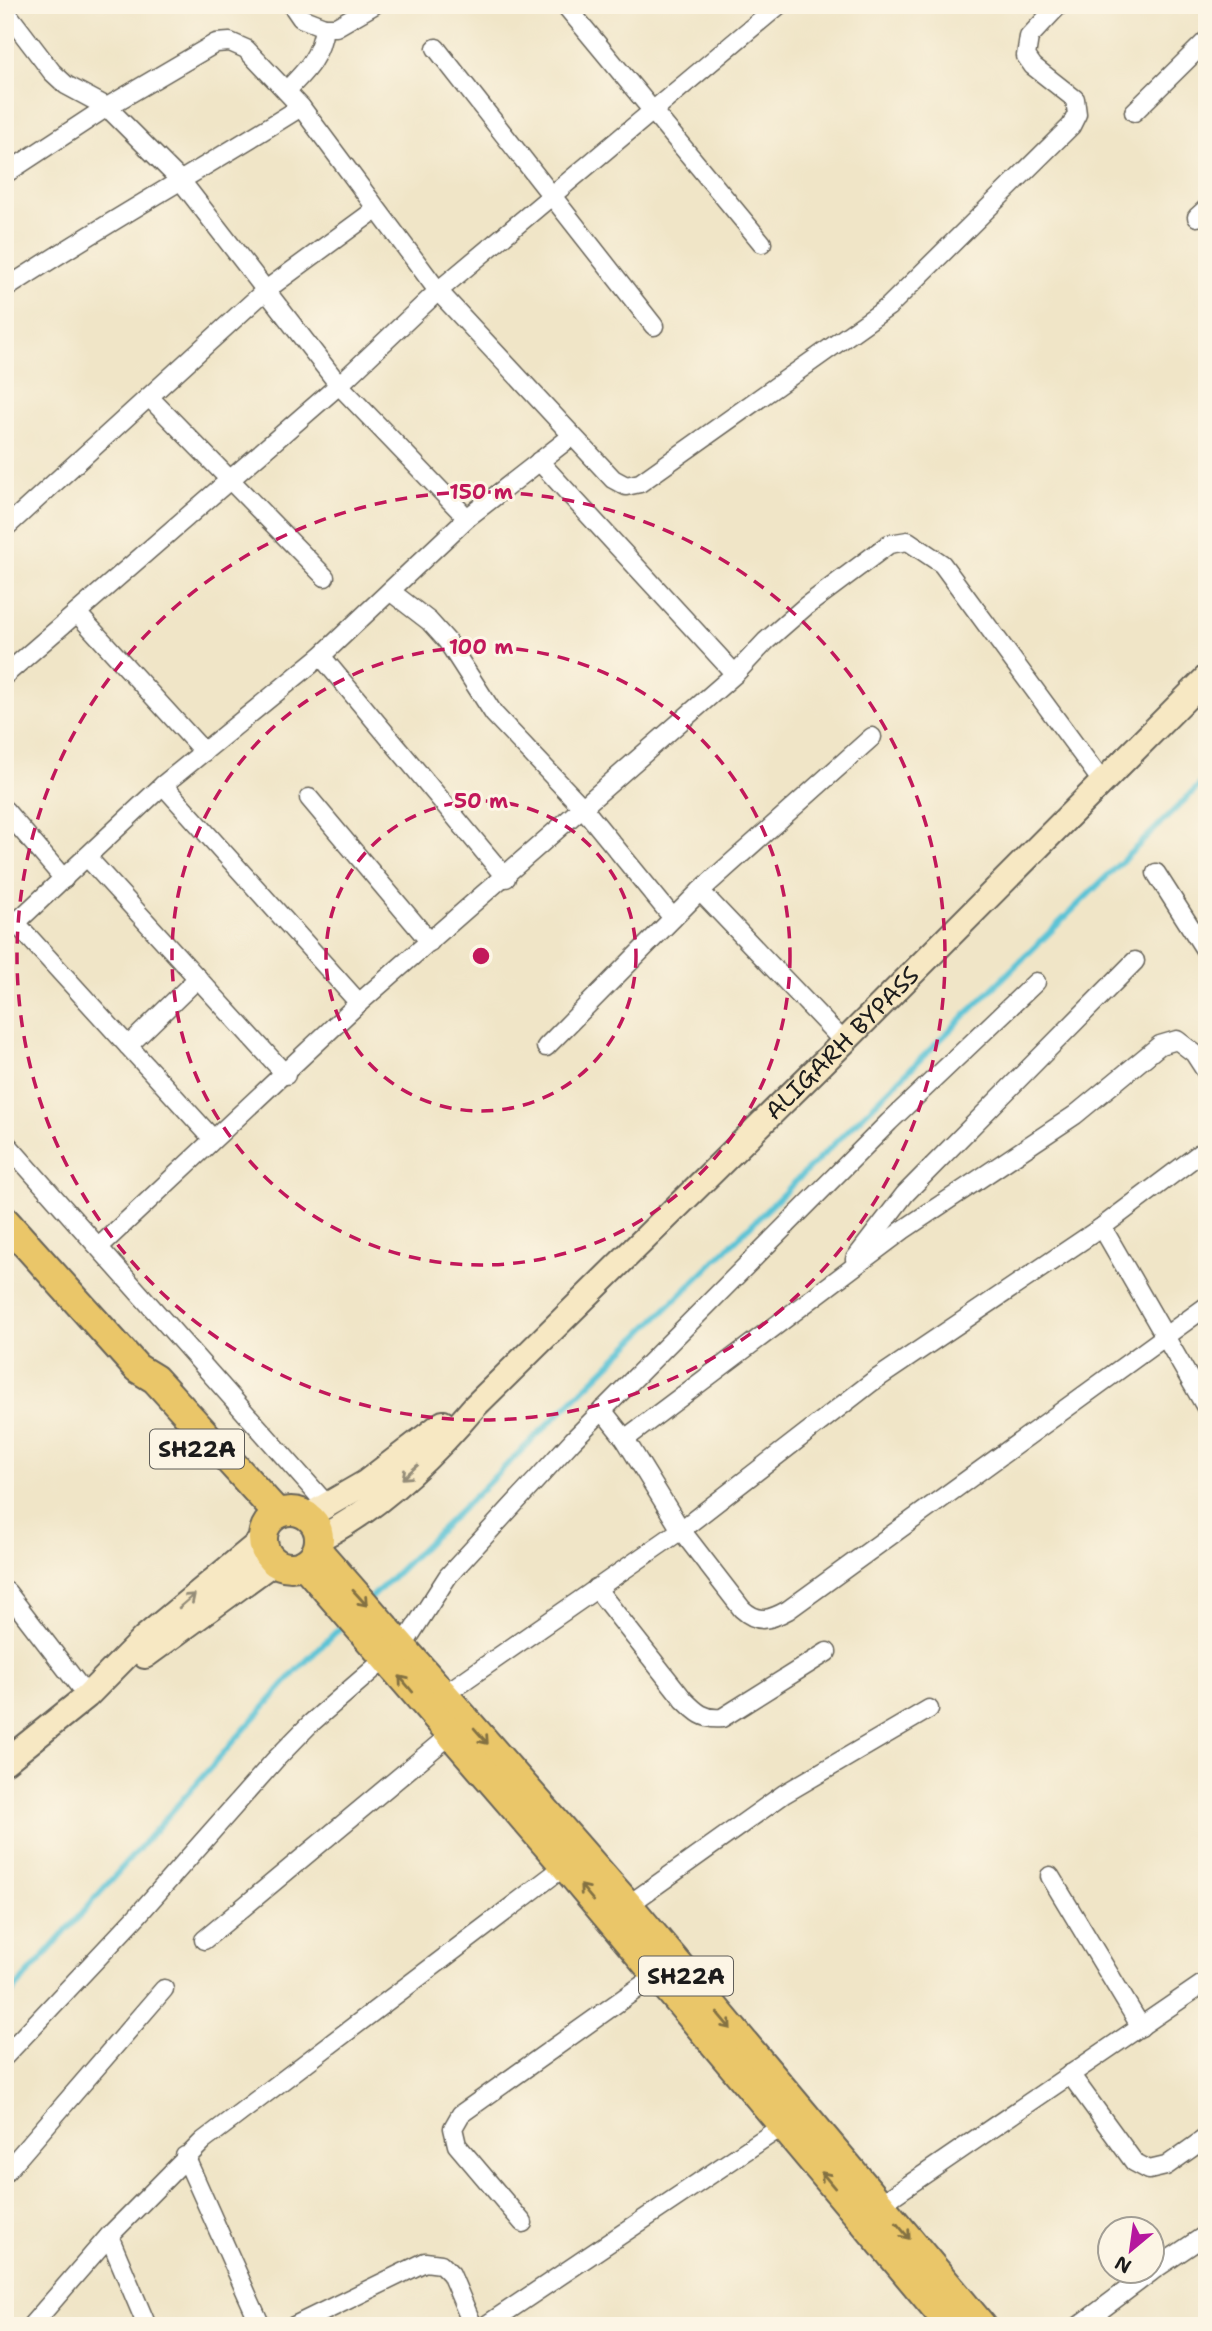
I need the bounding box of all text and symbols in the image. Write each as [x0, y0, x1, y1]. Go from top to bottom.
text: 150 m [449, 478, 513, 506]
text: 100 m [449, 633, 513, 661]
text: 50 m [454, 787, 508, 815]
centre of rings [469, 944, 493, 968]
street label: ALIGARH BYPASS [758, 960, 926, 1127]
road number: SH22A [150, 1430, 244, 1468]
one-way arrow [402, 1464, 420, 1480]
one-way arrow [352, 1589, 368, 1607]
one-way arrow [177, 1593, 195, 1609]
one-way arrow [398, 1675, 414, 1693]
one-way arrow [473, 1726, 489, 1744]
one-way arrow [579, 1884, 595, 1902]
road number: SH22A [639, 1956, 733, 1996]
one-way arrow [716, 2011, 732, 2029]
one-way arrow [820, 2171, 836, 2189]
north arrow [1096, 2216, 1166, 2286]
one-way arrow [896, 2222, 911, 2240]
text: N [1110, 2250, 1136, 2279]

